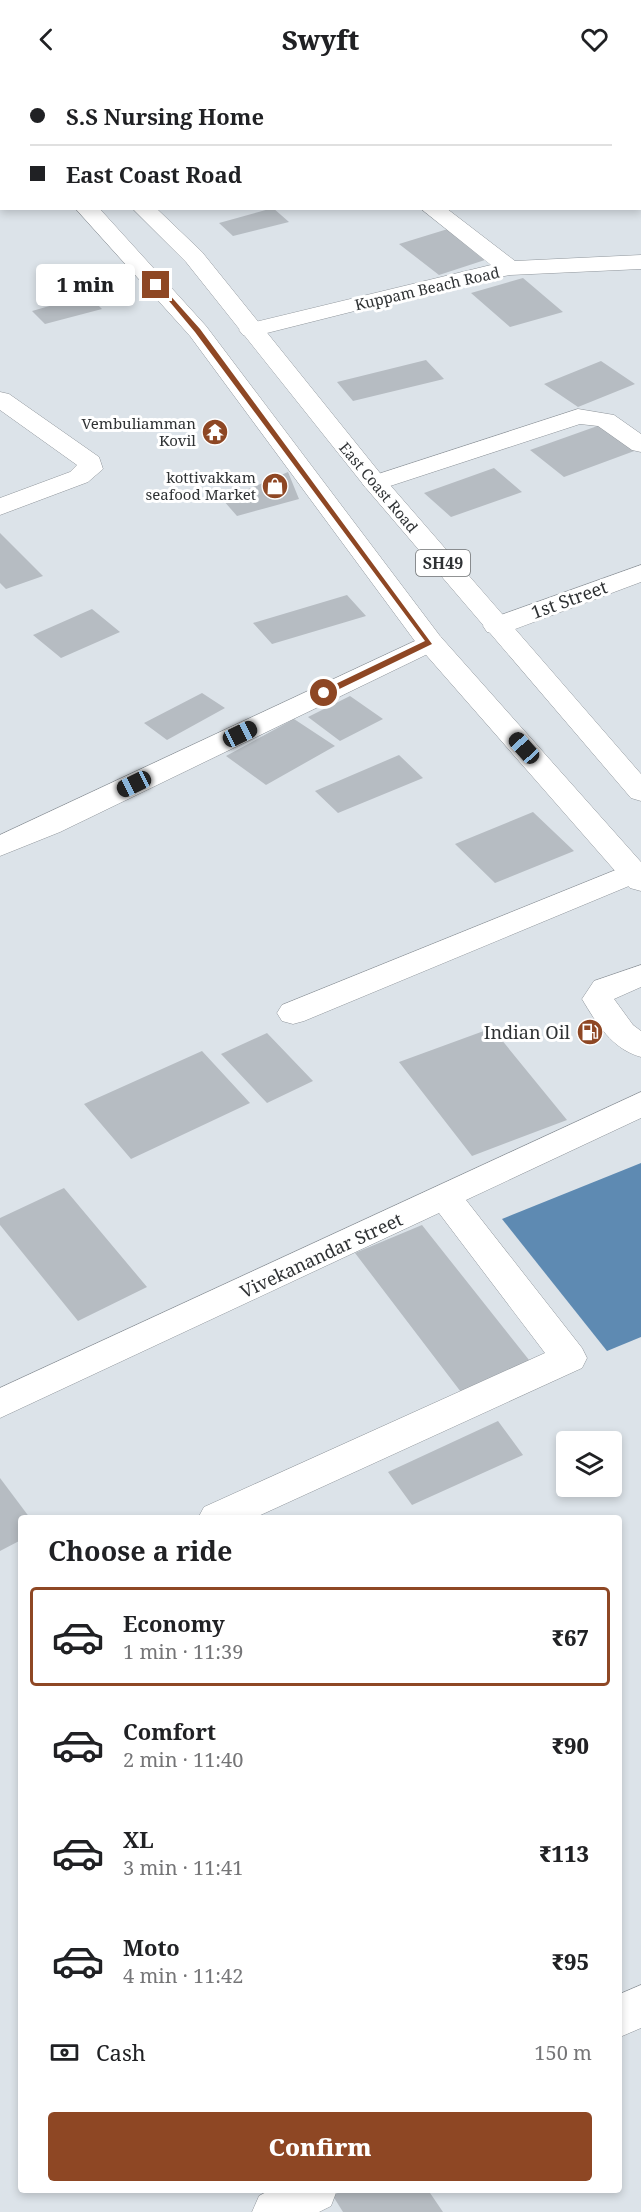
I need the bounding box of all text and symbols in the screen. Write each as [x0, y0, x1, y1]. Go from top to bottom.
text: Swyft [282, 21, 359, 58]
icon: back [30, 23, 63, 56]
icon: heart [578, 23, 611, 56]
text: S.S Nursing Home [66, 101, 264, 131]
text: East Coast Road [66, 159, 242, 189]
street label: Kuppam Beach Road [353, 262, 501, 314]
callout: 1 min [36, 264, 135, 306]
text: 1 min [57, 271, 114, 298]
route end [142, 271, 169, 298]
place label: Vembuliamman Kovil [81, 413, 196, 450]
temple icon: Vembuliamman Kovil [200, 417, 230, 447]
street label: East Coast Road [335, 438, 423, 536]
place label: kottivakkam seafood Market [145, 467, 256, 504]
shop icon: kottivakkam seafood Market [260, 471, 290, 501]
road number: SH49 [416, 550, 470, 576]
street label: 1st Street [528, 574, 610, 624]
route start [310, 679, 337, 706]
car [220, 718, 260, 750]
car [505, 729, 543, 767]
car [114, 768, 154, 800]
fuel station icon: Indian Oil [575, 1017, 605, 1047]
place label: Indian Oil [484, 1020, 570, 1044]
street label: Vivekanandar Street [236, 1207, 406, 1303]
map controls [556, 1431, 622, 1497]
button: layers [556, 1431, 622, 1497]
text: Choose a ride [48, 1532, 233, 1569]
text: Economy [123, 1608, 225, 1638]
icon: car [51, 1610, 105, 1664]
text: ₹67 [552, 1622, 589, 1652]
text: 1 min · 11:39 [123, 1638, 243, 1665]
text: Comfort [123, 1716, 216, 1746]
icon: car [51, 1718, 105, 1772]
text: ₹90 [552, 1730, 589, 1760]
text: 2 min · 11:40 [123, 1746, 243, 1773]
text: XL [123, 1824, 154, 1854]
icon: car [51, 1826, 105, 1880]
text: ₹113 [539, 1838, 589, 1868]
text: 3 min · 11:41 [123, 1854, 243, 1881]
text: Moto [123, 1932, 180, 1962]
icon: car [51, 1934, 105, 1988]
text: ₹95 [552, 1946, 589, 1976]
text: 4 min · 11:42 [123, 1962, 243, 1989]
icon: cash [48, 2036, 81, 2069]
text: Cash [96, 2037, 146, 2067]
text: 150 m [534, 2039, 592, 2066]
button: Confirm [48, 2112, 592, 2181]

